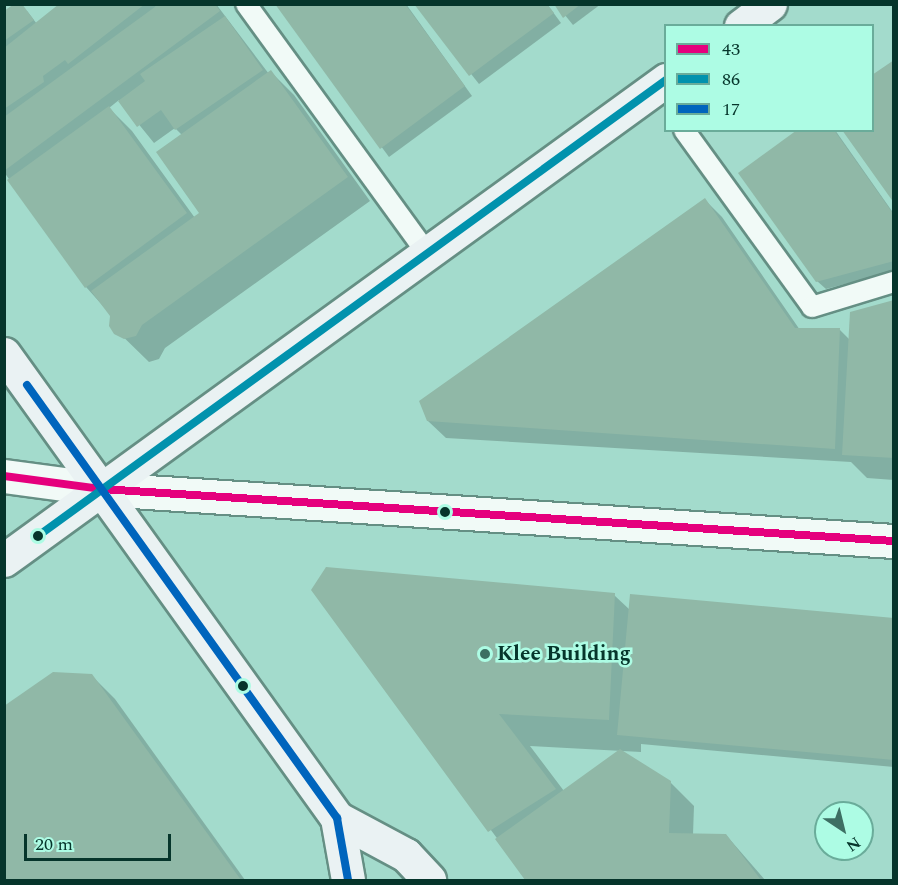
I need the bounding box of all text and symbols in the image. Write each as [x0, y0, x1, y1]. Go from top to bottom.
legend [664, 24, 874, 132]
text: 43 [722, 36, 740, 63]
text: 86 [722, 66, 740, 93]
text: 17 [722, 96, 740, 123]
unlabelled marker [439, 506, 451, 518]
unlabelled marker [32, 530, 44, 542]
place label: Klee Building [497, 641, 631, 667]
marker: Klee Building [478, 647, 492, 661]
unlabelled marker [237, 680, 249, 692]
north arrow [814, 801, 874, 861]
scale bar [27, 822, 174, 860]
text: 20 m [35, 831, 73, 858]
text: N [841, 831, 865, 858]

